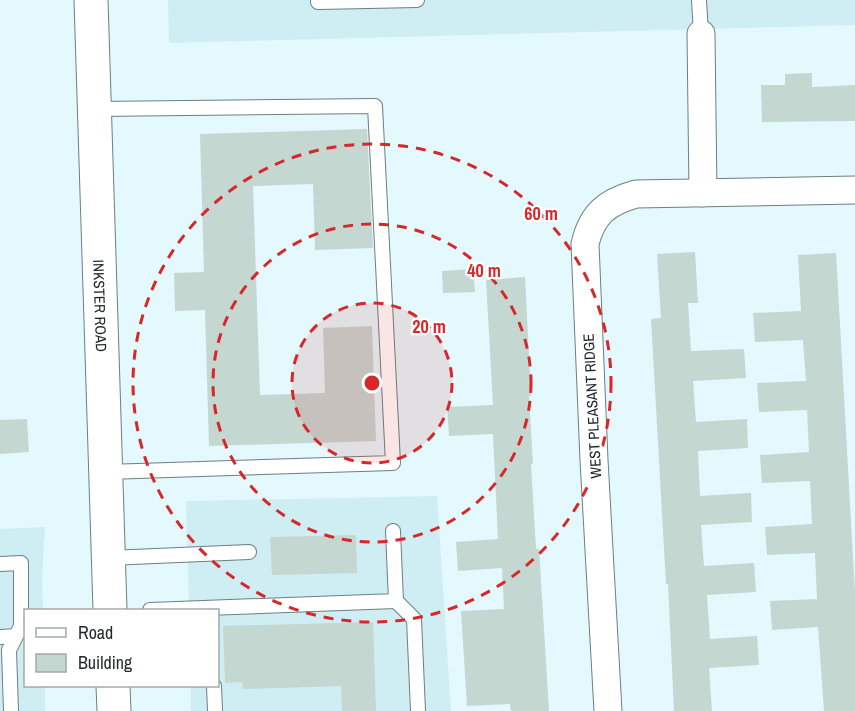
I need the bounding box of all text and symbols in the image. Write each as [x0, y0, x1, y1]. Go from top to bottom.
text: 60 m [524, 201, 558, 226]
text: 40 m [467, 258, 501, 283]
street label: INKSTER ROAD [89, 259, 112, 352]
text: 20 m [412, 314, 446, 339]
street label: WEST PLEASANT RIDGE [578, 333, 606, 479]
centre of rings [362, 373, 382, 393]
legend [24, 609, 219, 687]
text: Road [78, 620, 113, 645]
text: Building [78, 650, 133, 675]

